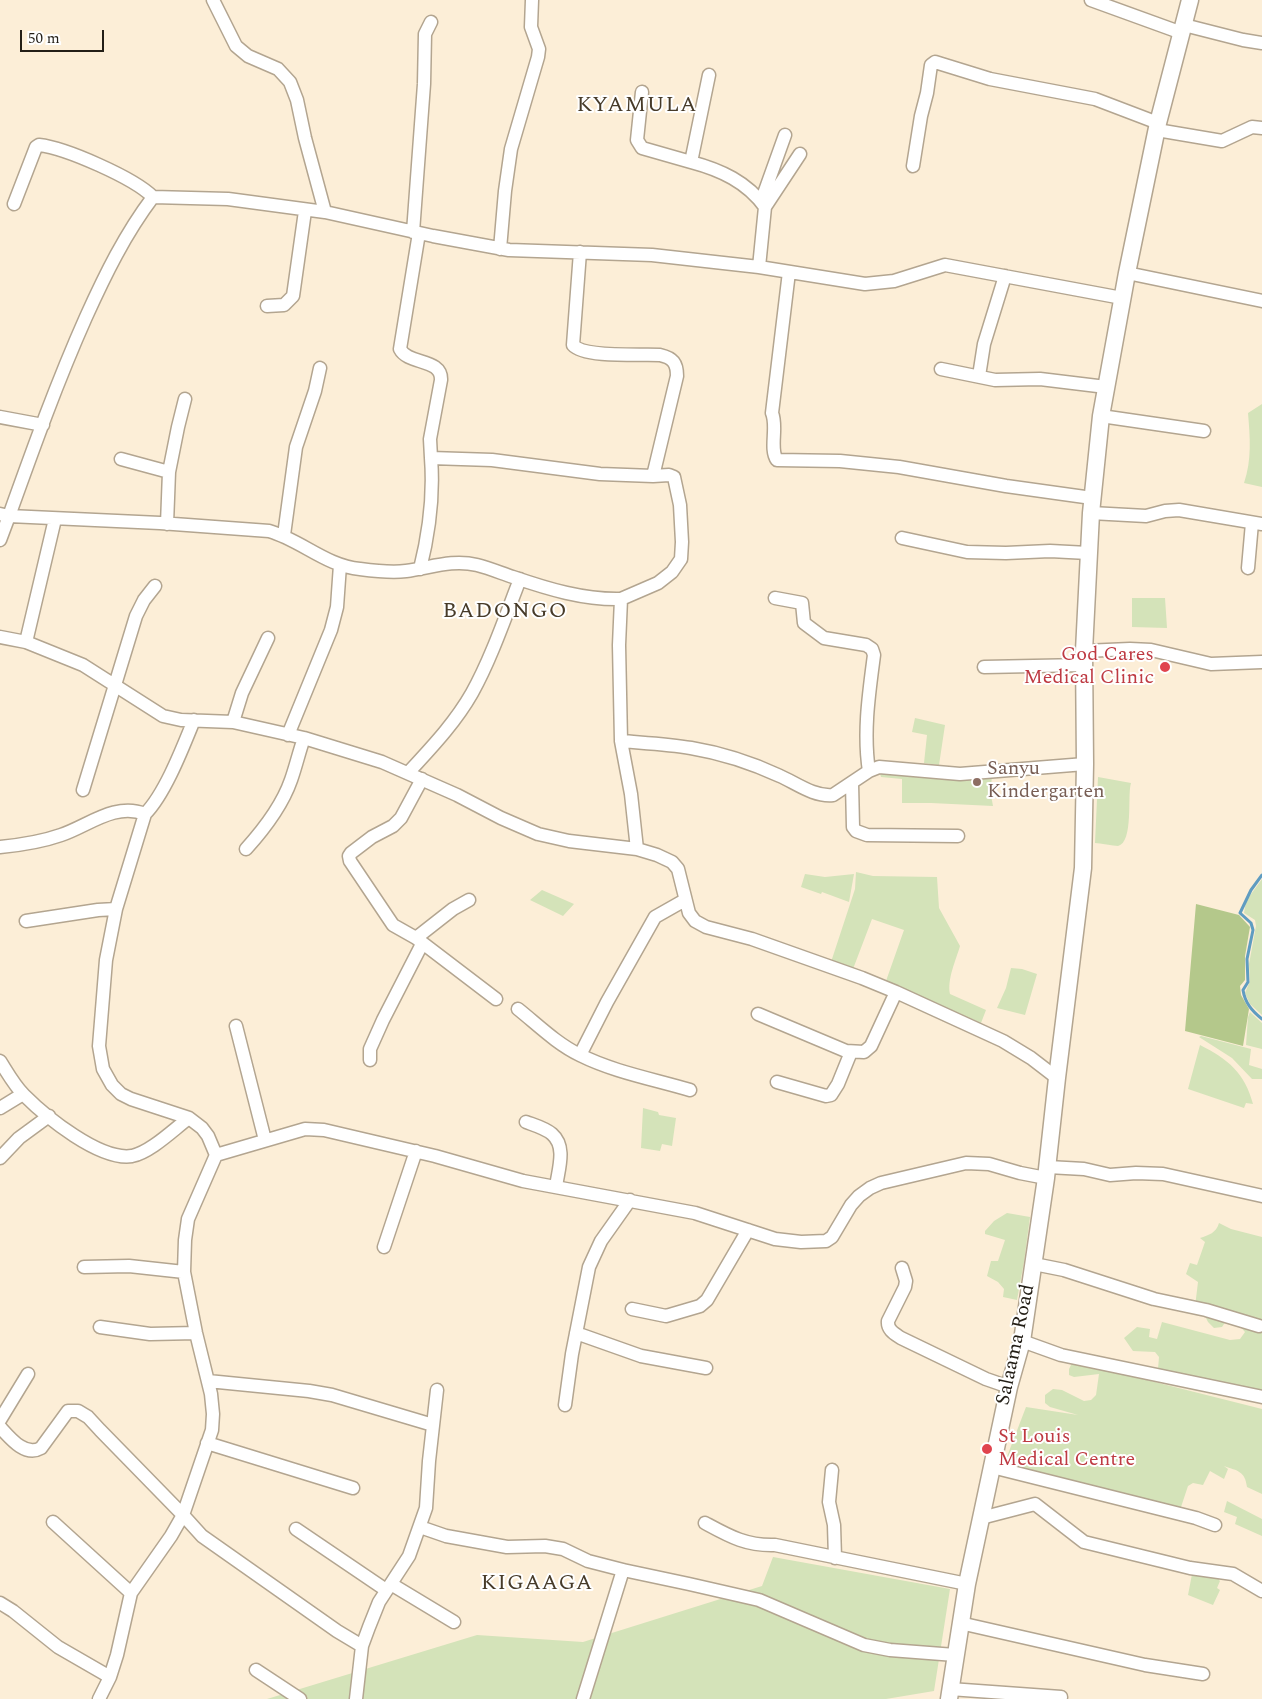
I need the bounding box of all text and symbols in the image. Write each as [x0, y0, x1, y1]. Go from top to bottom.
scale bar [22, 20, 106, 52]
text: 50 m [28, 27, 60, 50]
district label: KYAMULA [576, 94, 698, 120]
district label: BADONGO [442, 600, 568, 626]
place label: God Cares Medical Clinic [1024, 644, 1154, 691]
marker: God Cares Medical Clinic [1158, 660, 1172, 674]
place label: Sanyu Kindergarten [987, 758, 1105, 805]
marker: Sanyu Kindergarten [971, 776, 983, 788]
street label: Salaama Road [992, 1282, 1042, 1408]
place label: St Louis Medical Centre [998, 1426, 1135, 1473]
marker: St Louis Medical Centre [980, 1442, 994, 1456]
district label: KIGAAGA [480, 1572, 594, 1598]

